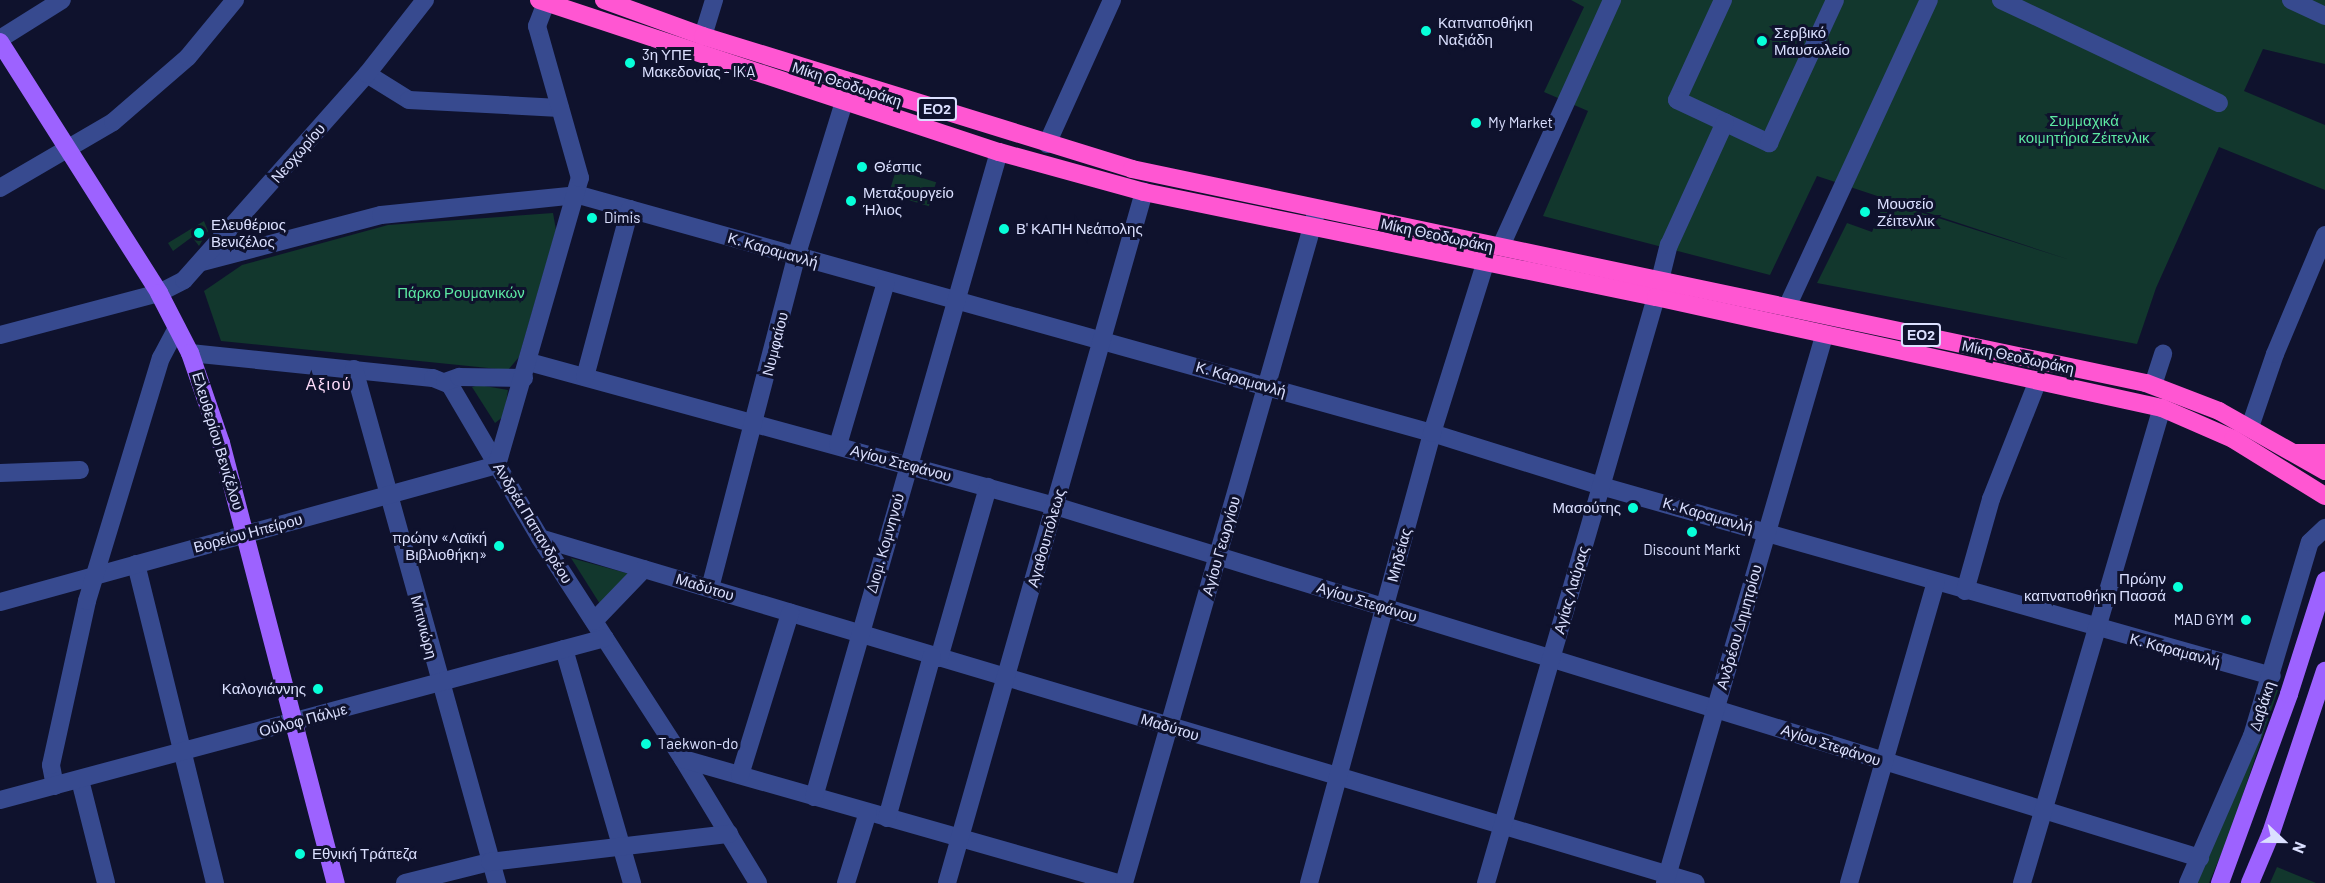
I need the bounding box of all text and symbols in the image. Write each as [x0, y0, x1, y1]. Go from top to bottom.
place label: Καπναποθήκη Ναξιάδη [1438, 13, 1533, 48]
place label: Σερβικό Μαυσωλείο [1774, 23, 1850, 58]
marker: Καπναποθήκη Ναξιάδη [1419, 24, 1433, 38]
marker: Σερβικό Μαυσωλείο [1755, 34, 1769, 48]
place label: 3η ΥΠΕ Μακεδονίας - IKA [642, 45, 755, 80]
marker: 3η ΥΠΕ Μακεδονίας - IKA [623, 56, 637, 70]
street label: Μίκη Θεοδωράκη [790, 58, 904, 110]
road number: ΕΟ2 [916, 98, 958, 120]
park label: Συμμαχικά κοιμητήρια Ζέιτενλικ [2019, 111, 2149, 146]
place label: My Market [1488, 114, 1553, 132]
marker: My Market [1469, 116, 1483, 130]
street label: Νεοχωρίου [267, 120, 329, 186]
place label: Θέσπις [874, 158, 922, 176]
marker: Θέσπις [855, 160, 869, 174]
place label: Μεταξουργείο Ήλιος [863, 183, 954, 218]
marker: Μεταξουργείο Ήλιος [844, 194, 858, 208]
place label: Μουσείο Ζέιτενλικ [1877, 194, 1935, 229]
marker: Μουσείο Ζέιτενλικ [1858, 205, 1872, 219]
place label: Dimis [604, 209, 641, 227]
marker: Dimis [585, 211, 599, 225]
street label: Μίκη Θεοδωράκη [1379, 214, 1495, 256]
place label: Ελευθέριος Βενιζέλος [211, 215, 286, 250]
place label: Β' ΚΑΠΗ Νεάπολης [1016, 220, 1143, 238]
marker: Β' ΚΑΠΗ Νεάπολης [997, 222, 1011, 236]
marker: Ελευθέριος Βενιζέλος [192, 226, 206, 240]
street label: Κ. Καραμανλή [726, 229, 820, 271]
park label: Πάρκο Ρουμανικών [397, 284, 525, 302]
street label: Νυμφαίου [758, 310, 792, 378]
road number: ΕΟ2 [1900, 324, 1942, 346]
street label: Μίκη Θεοδωράκη [1960, 336, 2076, 378]
street label: Κ. Καραμανλή [1194, 358, 1288, 400]
street label: Ελευθερίου Βενιζέλου [188, 370, 248, 512]
district label: Αξιού [306, 374, 352, 394]
street label: Αγίου Στεφάνου [849, 441, 953, 485]
street label: Ανδρέα Παπανδρέου [490, 459, 576, 587]
street label: Αγαθουπόλεως [1023, 487, 1069, 589]
street label: Διομ. Κομνηνού [862, 491, 908, 595]
street label: Αγίου Γεωργίου [1198, 494, 1244, 598]
street label: Κ. Καραμανλή [1661, 494, 1755, 536]
place label: Μασούτης [1553, 499, 1621, 517]
marker: Μασούτης [1626, 501, 1640, 515]
street label: Βορείου Ηπείρου [192, 510, 304, 556]
marker: Discount Markt [1685, 525, 1699, 539]
street label: Μηδείας [1383, 526, 1415, 584]
place label: πρώην «Λαϊκή Βιβλιοθήκη» [392, 528, 487, 563]
marker: πρώην «Λαϊκή Βιβλιοθήκη» [492, 539, 506, 553]
place label: Discount Markt [1643, 541, 1741, 559]
street label: Αγίας Λαύρας [1550, 544, 1592, 636]
street label: Ανδρέου Δημητρίου [1713, 562, 1765, 692]
place label: Πρώην καπναποθήκη Πασσά [2024, 569, 2166, 604]
street label: Μαδύτου [674, 570, 736, 604]
street label: Αγίου Στεφάνου [1315, 578, 1419, 626]
marker: Πρώην καπναποθήκη Πασσά [2171, 580, 2185, 594]
street label: Μπινιώρη [407, 593, 441, 661]
place label: MAD GYM [2174, 611, 2234, 629]
marker: MAD GYM [2239, 613, 2253, 627]
street label: Κ. Καραμανλή [2128, 629, 2222, 671]
street label: Δαβάκη [2246, 679, 2278, 733]
place label: Καλογιάννης [222, 680, 306, 698]
marker: Καλογιάννης [311, 682, 325, 696]
street label: Ούλοφ Πάλμε [257, 700, 349, 740]
street label: Μαδύτου [1139, 710, 1201, 744]
street label: Αγίου Στεφάνου [1779, 720, 1883, 770]
place label: Taekwon-do [658, 735, 738, 753]
marker: Taekwon-do [639, 737, 653, 751]
north arrow [2253, 811, 2313, 871]
text: N [2289, 839, 2311, 856]
place label: Εθνική Τράπεζα [312, 845, 417, 863]
marker: Εθνική Τράπεζα [293, 847, 307, 861]

